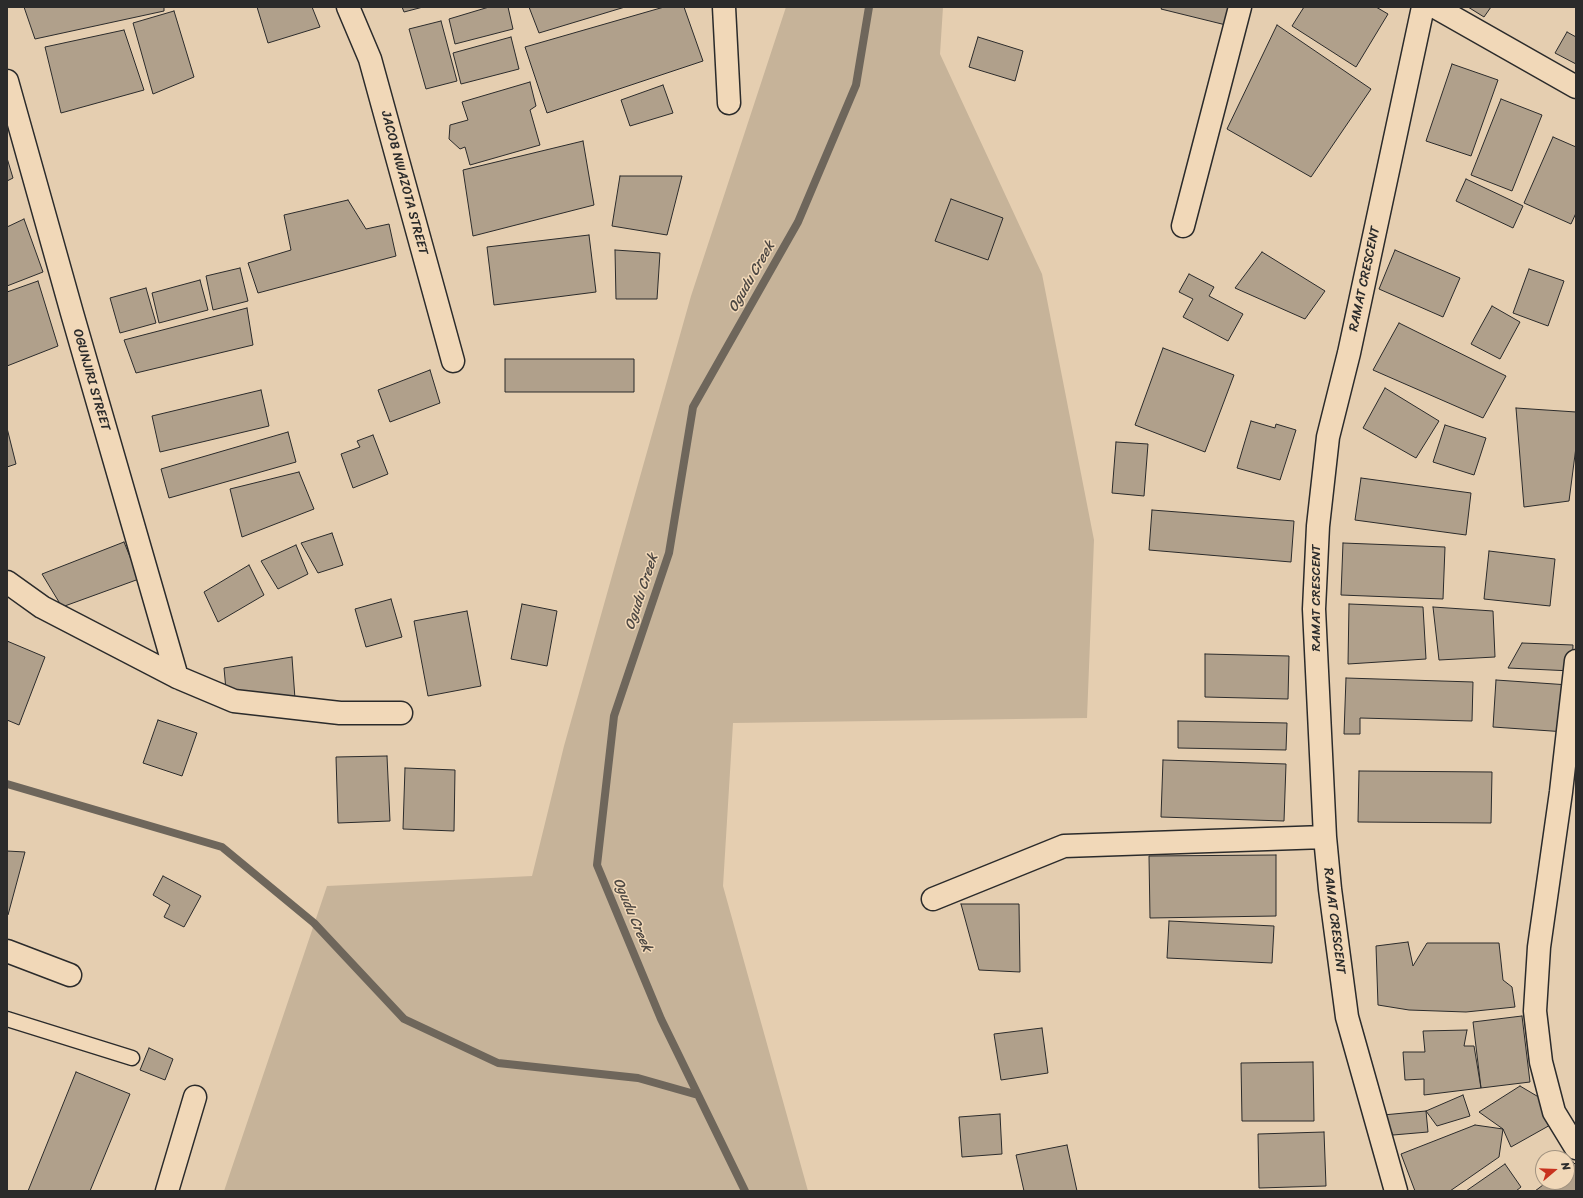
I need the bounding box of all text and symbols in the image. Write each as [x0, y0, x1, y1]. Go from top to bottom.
street label: JACOB NWAZOTA STREET [377, 109, 431, 257]
street label: RAMAT CRESCENT [1346, 225, 1384, 333]
water label: Ogudu Creek [725, 239, 779, 315]
street label: OGUNJIRI STREET [69, 327, 113, 433]
street label: RAMAT CRESCENT [1309, 545, 1325, 651]
water label: Ogudu Creek [622, 552, 662, 632]
street label: RAMAT CRESCENT [1320, 867, 1348, 975]
water label: Ogudu Creek [609, 876, 655, 954]
north arrow [1535, 1150, 1575, 1190]
text: N [1556, 1160, 1576, 1173]

